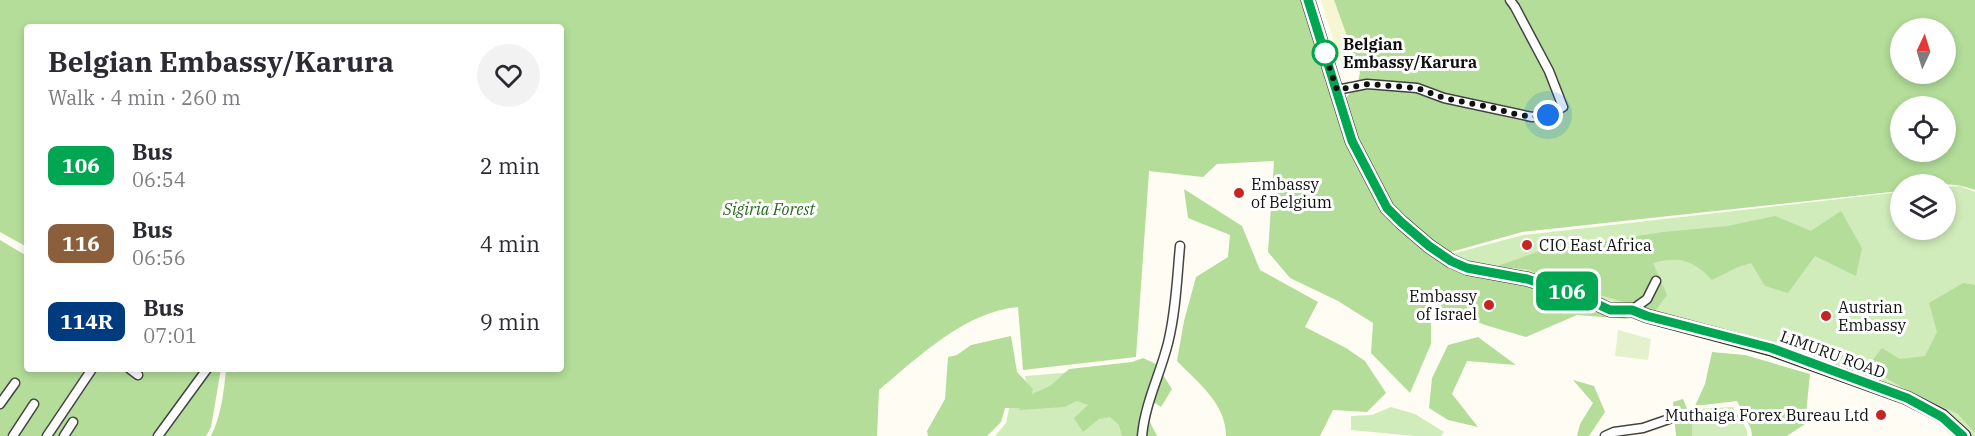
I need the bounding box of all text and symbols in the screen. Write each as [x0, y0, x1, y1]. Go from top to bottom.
north arrow [1890, 18, 1956, 84]
map controls [1890, 18, 1956, 240]
place label: Belgian Embassy/Karura [1343, 34, 1477, 72]
marker: Belgian Embassy/Karura [1312, 40, 1338, 66]
text: Belgian Embassy/Karura [48, 43, 394, 80]
button: heart [477, 44, 540, 107]
text: Walk · 4 min · 260 m [48, 84, 241, 111]
button: locate [1890, 96, 1956, 162]
your location [1533, 100, 1563, 130]
text: Bus [132, 137, 173, 166]
text: 106 [62, 151, 100, 179]
text: 2 min [480, 151, 540, 180]
text: 06:54 [132, 166, 186, 193]
place label: Embassy of Belgium [1251, 174, 1332, 212]
button: layers [1890, 174, 1956, 240]
marker: Embassy of Belgium [1232, 186, 1246, 200]
park label: Sigiria Forest [722, 199, 816, 219]
text: Bus [132, 215, 173, 244]
text: 116 [62, 229, 100, 257]
text: 4 min [480, 229, 540, 258]
place label: CIO East Africa [1539, 235, 1652, 255]
marker: CIO East Africa [1520, 238, 1534, 252]
text: 06:56 [132, 244, 186, 271]
line badge: 106 [1532, 272, 1602, 310]
text: 106 [1548, 277, 1586, 305]
place label: Embassy of Israel [1409, 286, 1477, 324]
text: Bus [143, 293, 184, 322]
place label: Austrian Embassy [1838, 297, 1906, 335]
marker: Embassy of Israel [1482, 298, 1496, 312]
text: 114R [60, 307, 113, 335]
text: 9 min [480, 307, 540, 336]
marker: Austrian Embassy [1819, 309, 1833, 323]
text: 07:01 [143, 322, 197, 349]
street label: LIMURU ROAD [1778, 326, 1888, 382]
place label: Muthaiga Forex Bureau Ltd [1665, 405, 1869, 425]
marker: Muthaiga Forex Bureau Ltd [1874, 408, 1888, 422]

